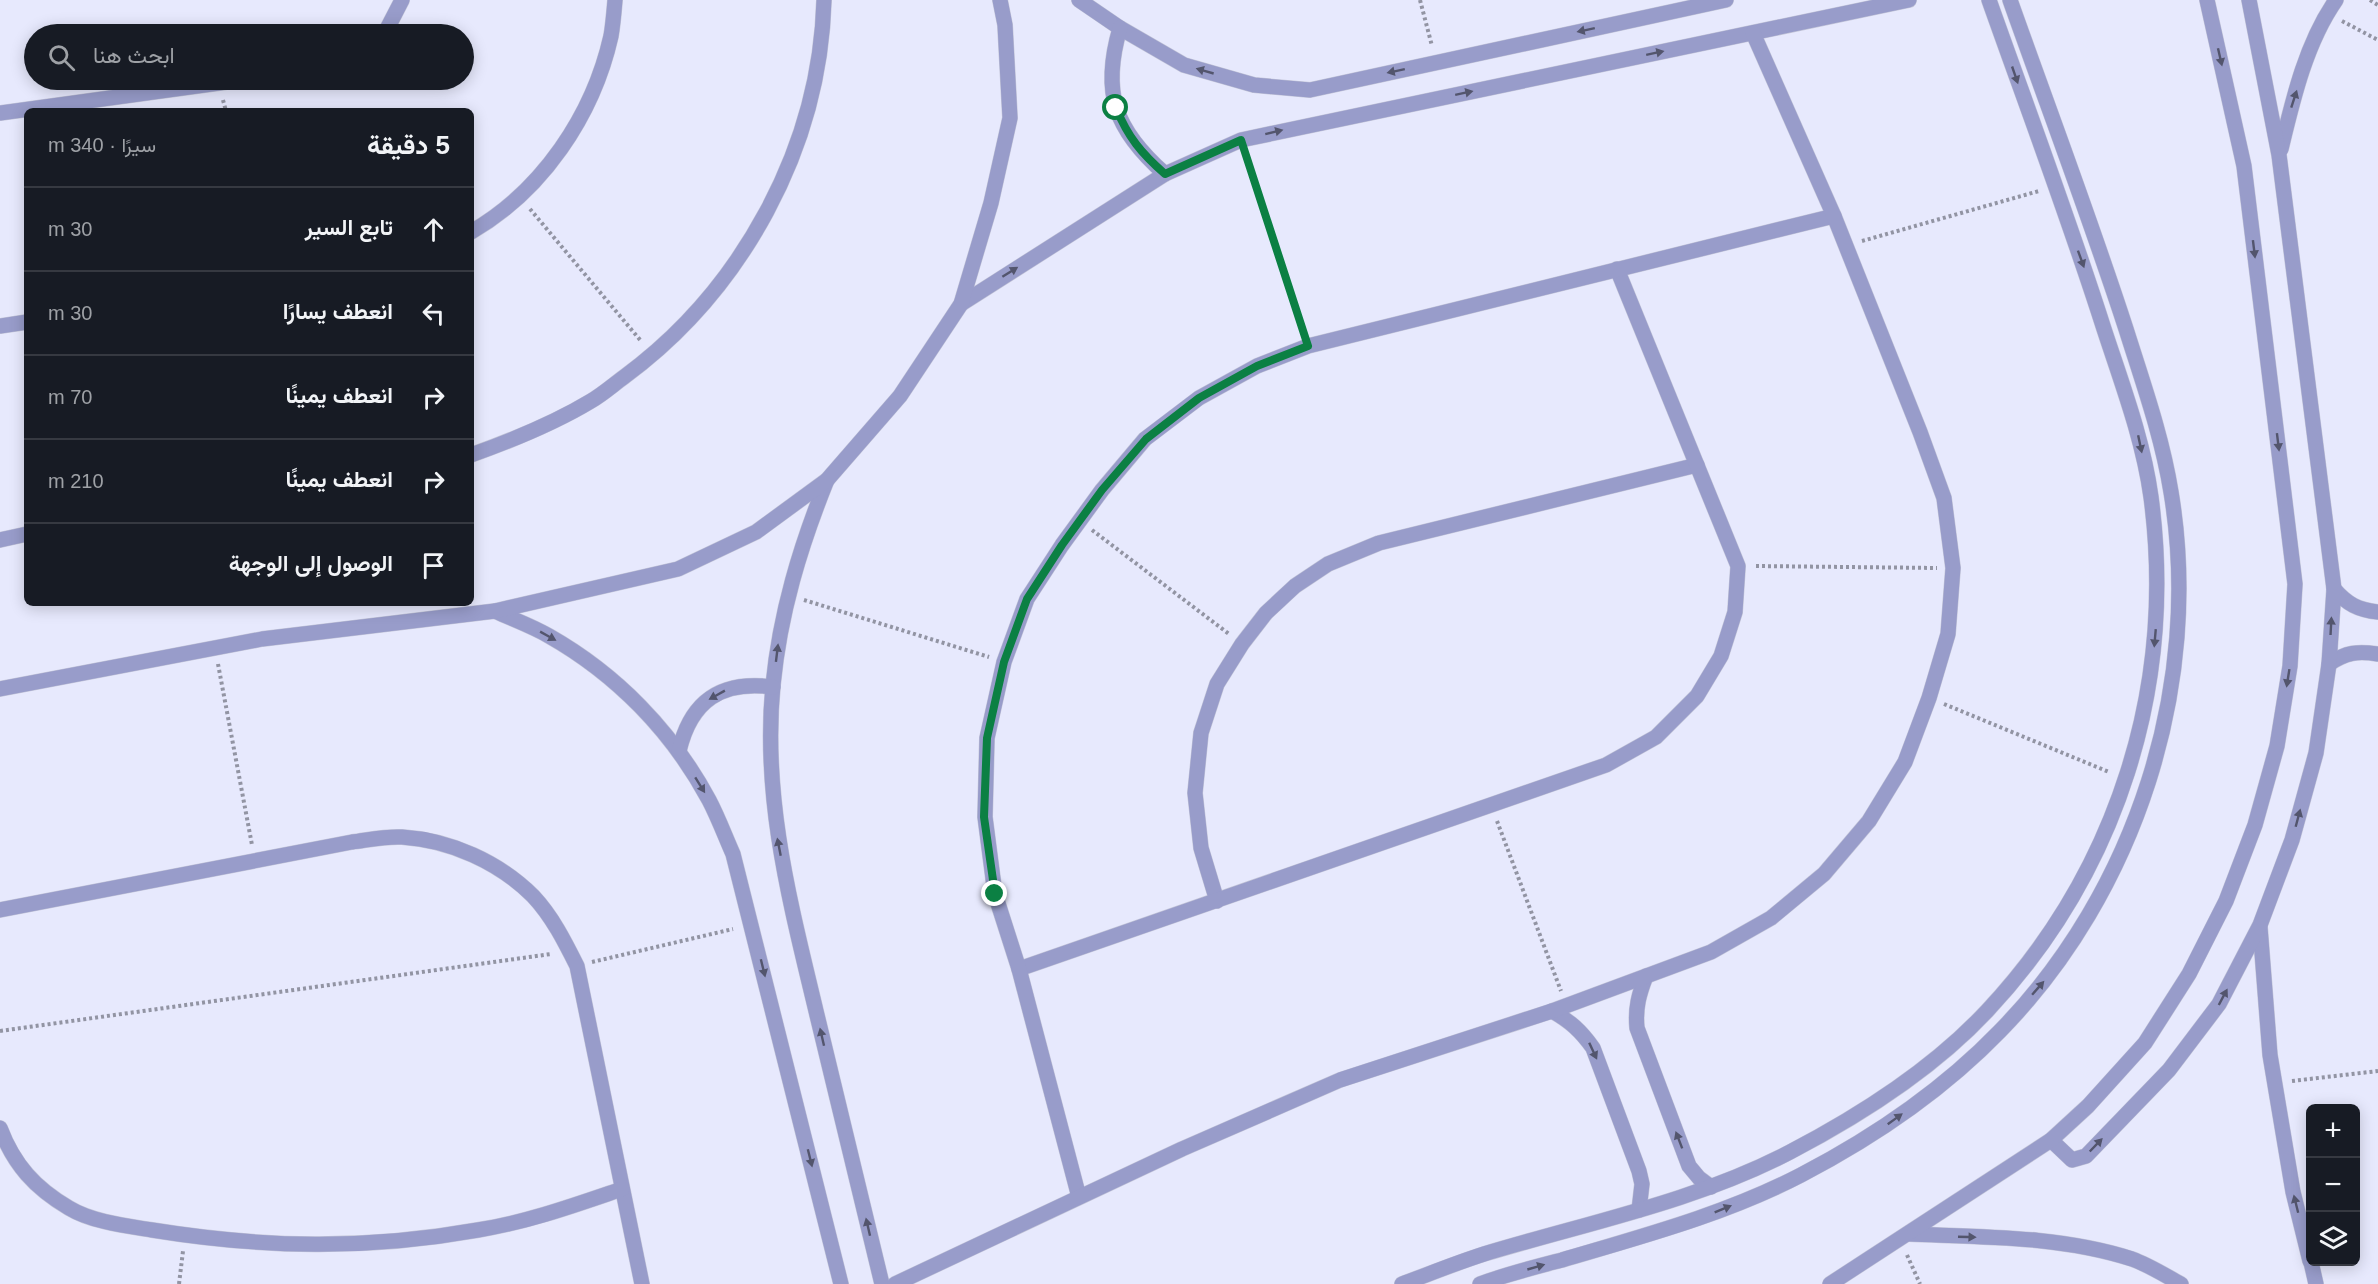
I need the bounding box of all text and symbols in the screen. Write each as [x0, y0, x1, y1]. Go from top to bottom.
search box [24, 24, 474, 90]
one-way arrow [1576, 26, 1595, 35]
icon: search [45, 41, 78, 74]
text: ابحث هنا [93, 43, 175, 68]
one-way arrow [1646, 48, 1665, 57]
one-way arrow [2216, 48, 2225, 67]
one-way arrow [1196, 66, 1214, 75]
one-way arrow [2011, 66, 2021, 84]
one-way arrow [1386, 67, 1405, 77]
one-way arrow [1455, 87, 1474, 97]
one-way arrow [2290, 90, 2299, 108]
route start [1102, 94, 1128, 120]
one-way arrow [1264, 127, 1283, 137]
text: 5 دقيقة [367, 130, 450, 160]
text: سيرًا · 340 m [48, 134, 156, 156]
icon: ahead [417, 213, 450, 246]
text: تابع السير [305, 215, 393, 240]
text: 30 m [48, 218, 92, 240]
one-way arrow [2250, 239, 2259, 258]
one-way arrow [2076, 250, 2086, 268]
one-way arrow [1002, 267, 1019, 278]
icon: left [417, 297, 450, 330]
text: انعطف يسارًا [283, 299, 393, 324]
text: 30 m [48, 302, 92, 324]
icon: right [417, 381, 450, 414]
text: انعطف يمينًا [285, 383, 393, 408]
text: 70 m [48, 386, 92, 408]
one-way arrow [2273, 433, 2282, 452]
one-way arrow [2136, 435, 2145, 454]
icon: right [417, 465, 450, 498]
text: انعطف يمينًا [285, 467, 393, 492]
text: 210 m [48, 470, 104, 492]
icon: arrive [417, 549, 450, 582]
text: الوصول إلى الوجهة [229, 551, 393, 576]
one-way arrow [2327, 616, 2336, 635]
one-way arrow [2150, 628, 2160, 647]
one-way arrow [539, 631, 556, 641]
one-way arrow [772, 644, 782, 663]
one-way arrow [2283, 669, 2292, 688]
one-way arrow [708, 690, 725, 700]
one-way arrow [694, 777, 705, 793]
one-way arrow [2294, 808, 2304, 827]
one-way arrow [774, 838, 783, 857]
route end [981, 880, 1007, 906]
one-way arrow [758, 959, 768, 978]
one-way arrow [2031, 981, 2044, 996]
one-way arrow [2218, 988, 2228, 1005]
one-way arrow [817, 1028, 827, 1047]
one-way arrow [1587, 1042, 1597, 1060]
map controls [2306, 1104, 2360, 1266]
button: + [2306, 1104, 2360, 1158]
one-way arrow [1886, 1113, 1902, 1125]
one-way arrow [1674, 1131, 1683, 1149]
one-way arrow [2089, 1138, 2103, 1152]
one-way arrow [805, 1148, 815, 1167]
button: − [2306, 1158, 2360, 1212]
one-way arrow [2291, 1195, 2301, 1214]
one-way arrow [1714, 1204, 1732, 1214]
button: layers [2306, 1212, 2360, 1266]
one-way arrow [863, 1217, 872, 1236]
one-way arrow [1958, 1232, 1977, 1241]
one-way arrow [1527, 1262, 1545, 1271]

